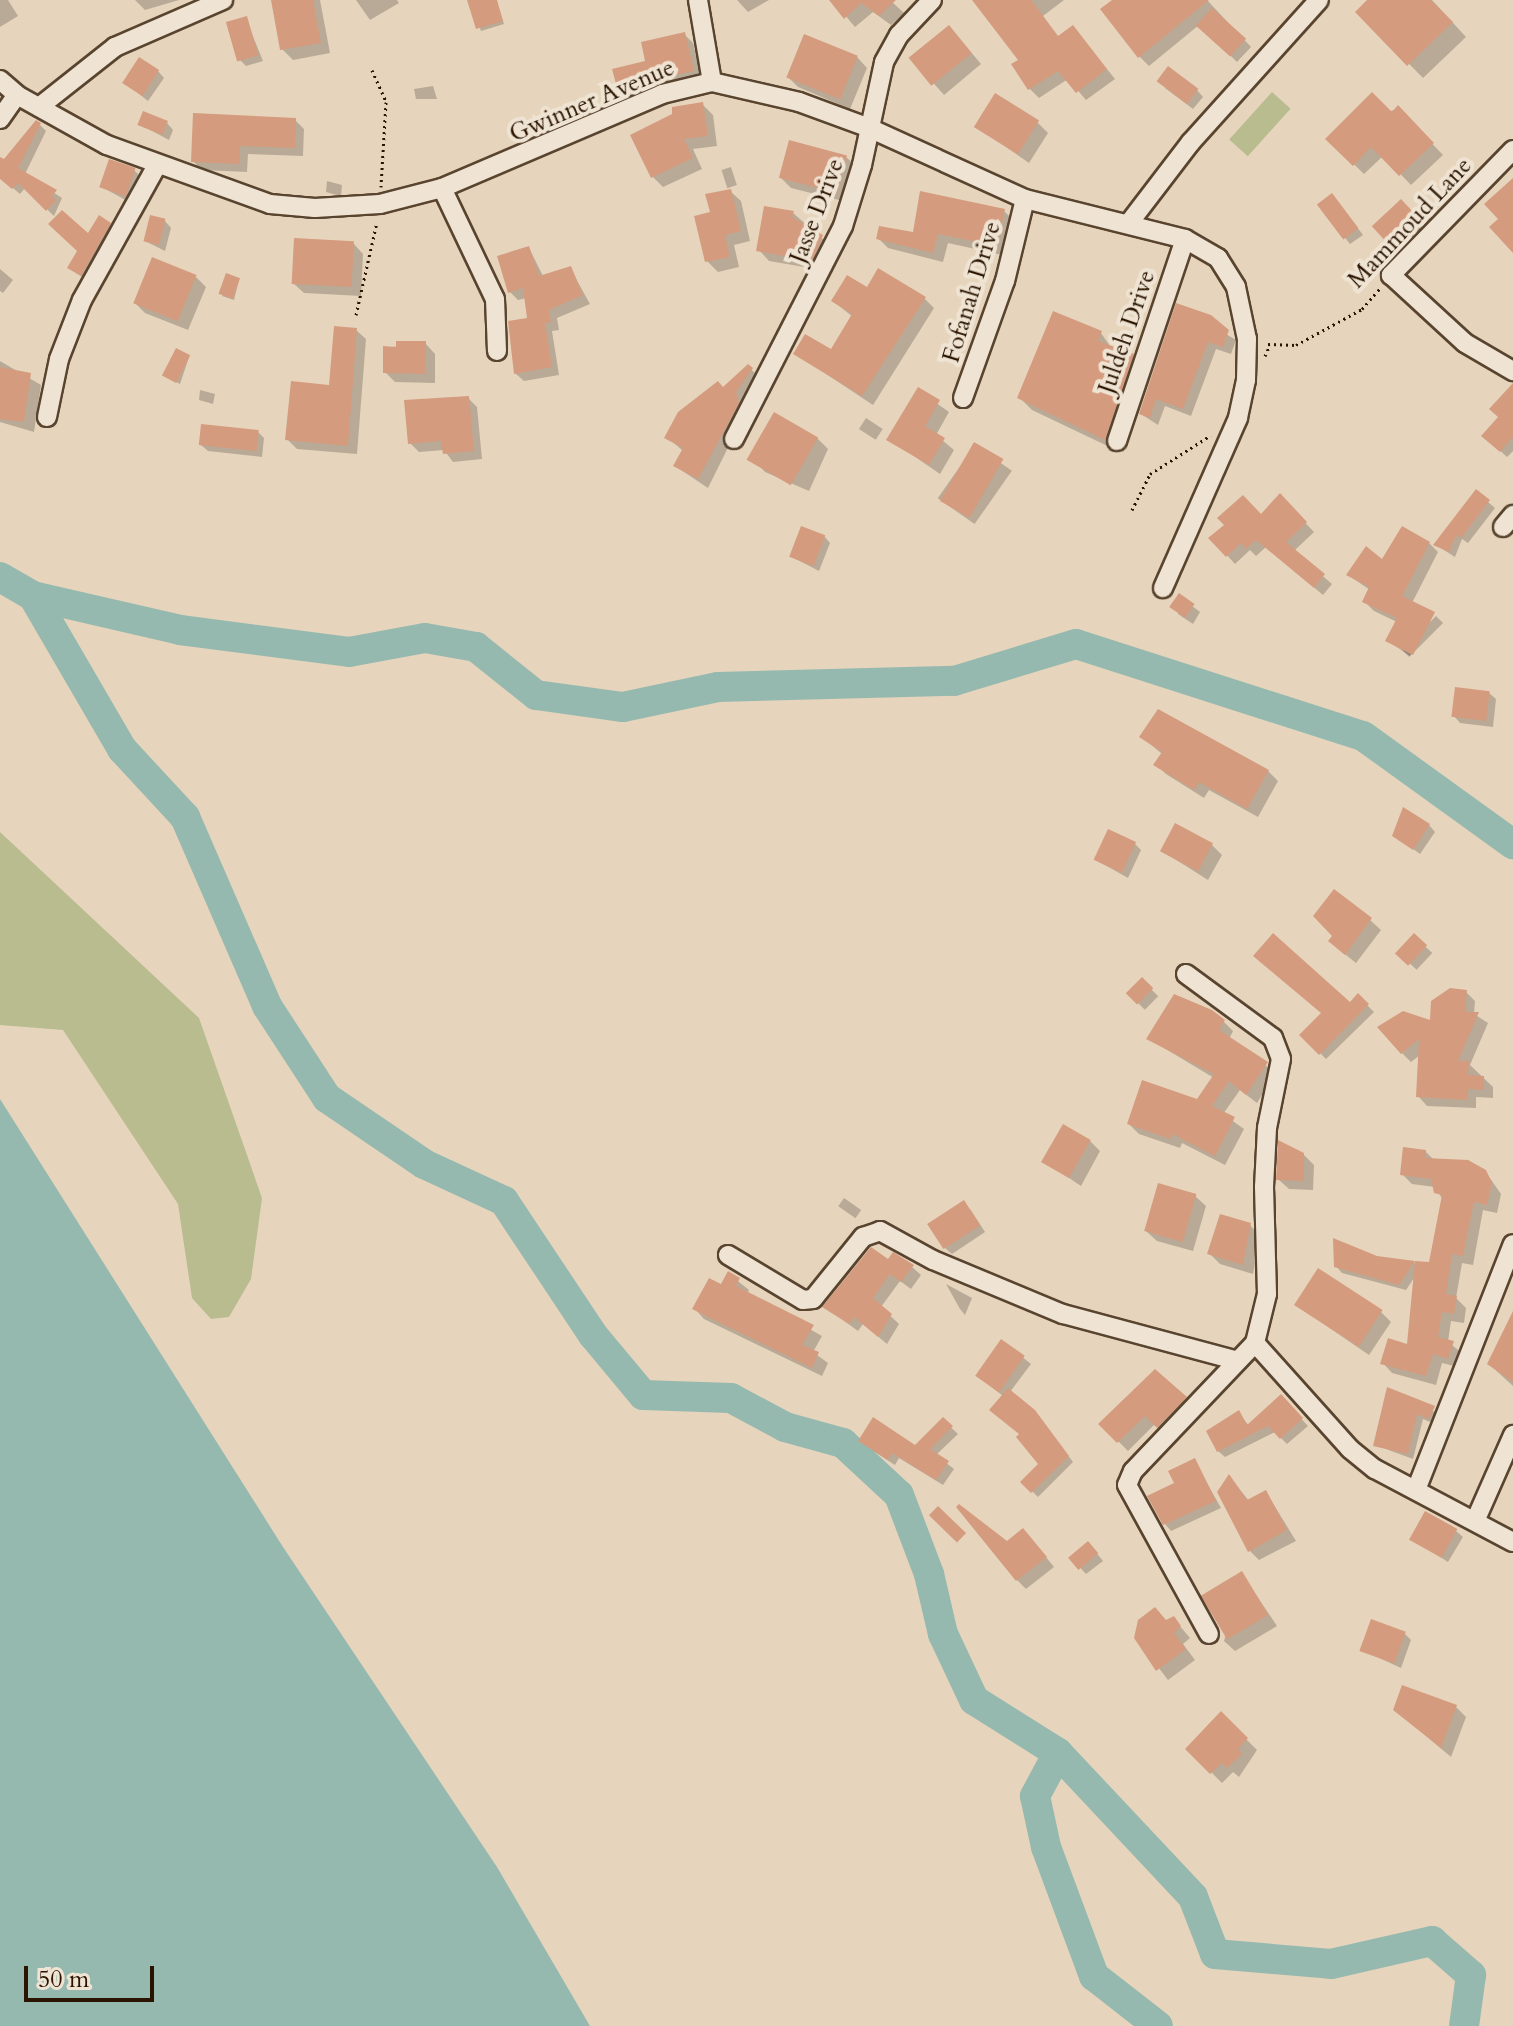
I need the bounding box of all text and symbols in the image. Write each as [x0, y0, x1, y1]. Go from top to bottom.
street label: Gwinner Avenue [505, 53, 679, 149]
street label: Mammoud Lane [1342, 152, 1478, 294]
street label: Jasse Drive [784, 155, 850, 267]
street label: Fofanah Drive [937, 218, 1007, 366]
street label: Juldeh Drive [1092, 266, 1162, 398]
scale bar [28, 1950, 158, 2000]
text: 50 m [38, 1963, 89, 1996]

